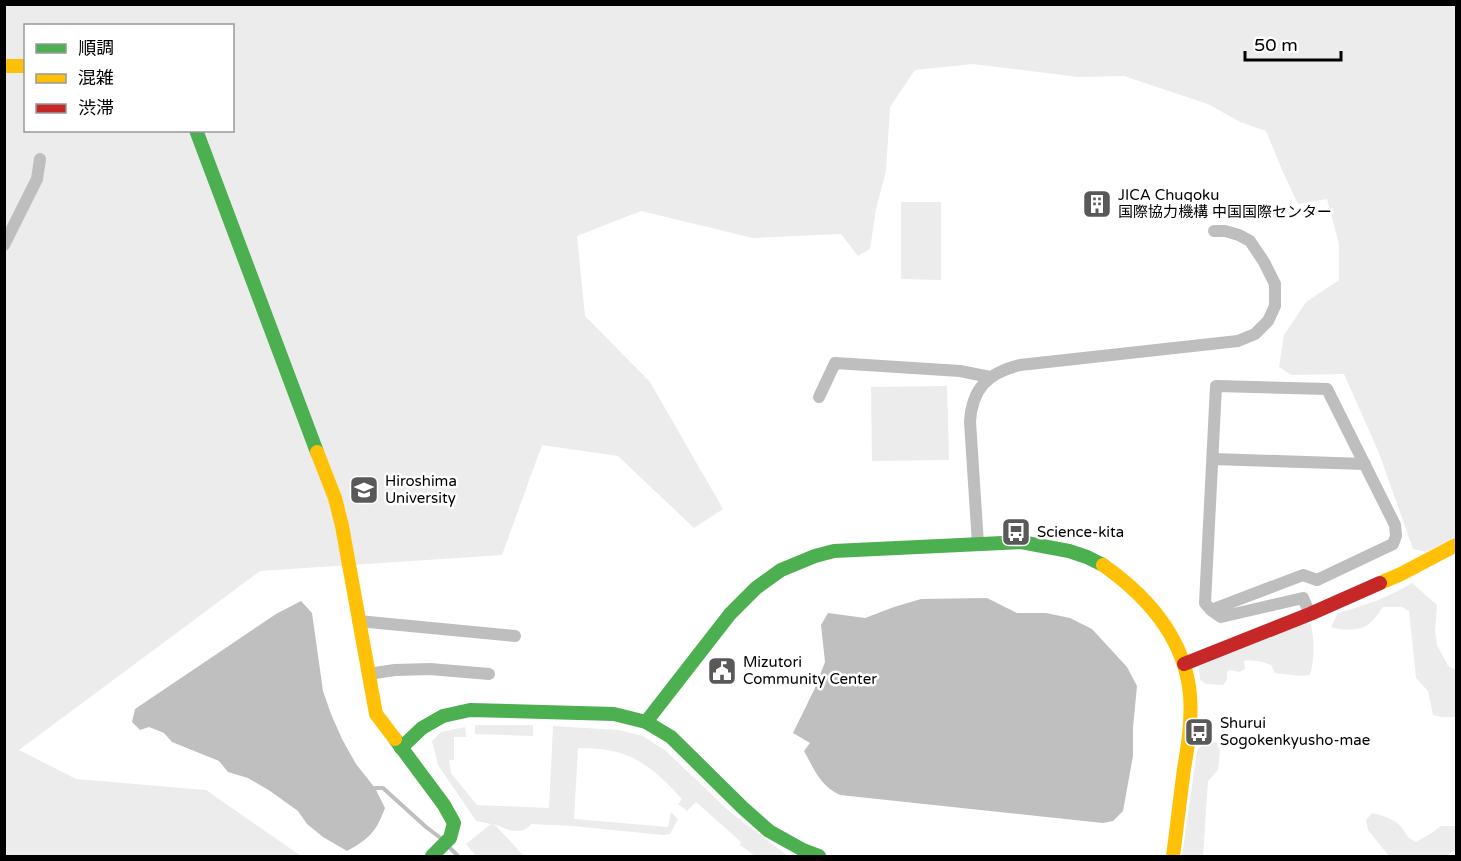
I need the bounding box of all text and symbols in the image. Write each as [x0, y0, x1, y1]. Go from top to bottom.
legend [24, 24, 234, 132]
scale bar [1245, 24, 1341, 62]
text: 50 m [1254, 34, 1298, 56]
text: 順調 [78, 37, 114, 59]
text: 混雑 [78, 67, 114, 89]
text: 渋滞 [78, 97, 114, 119]
place label: JICA Chugoku 国際協力機構 中国国際センター [1118, 186, 1332, 221]
building icon: JICA Chugoku 国際協力機構 中国国際センター [1081, 188, 1113, 220]
place label: Hiroshima University [385, 472, 457, 507]
school or university icon: Hiroshima University [348, 474, 380, 506]
bus stop icon: Science-kita [1000, 516, 1032, 548]
place label: Science-kita [1037, 523, 1124, 541]
place label: Mizutori Community Center [743, 653, 877, 688]
public building icon: Mizutori Community Center [706, 655, 738, 687]
place label: Shurui Sogokenkyusho-mae [1220, 714, 1370, 749]
bus stop icon: Shurui Sogokenkyusho-mae [1183, 716, 1215, 748]

